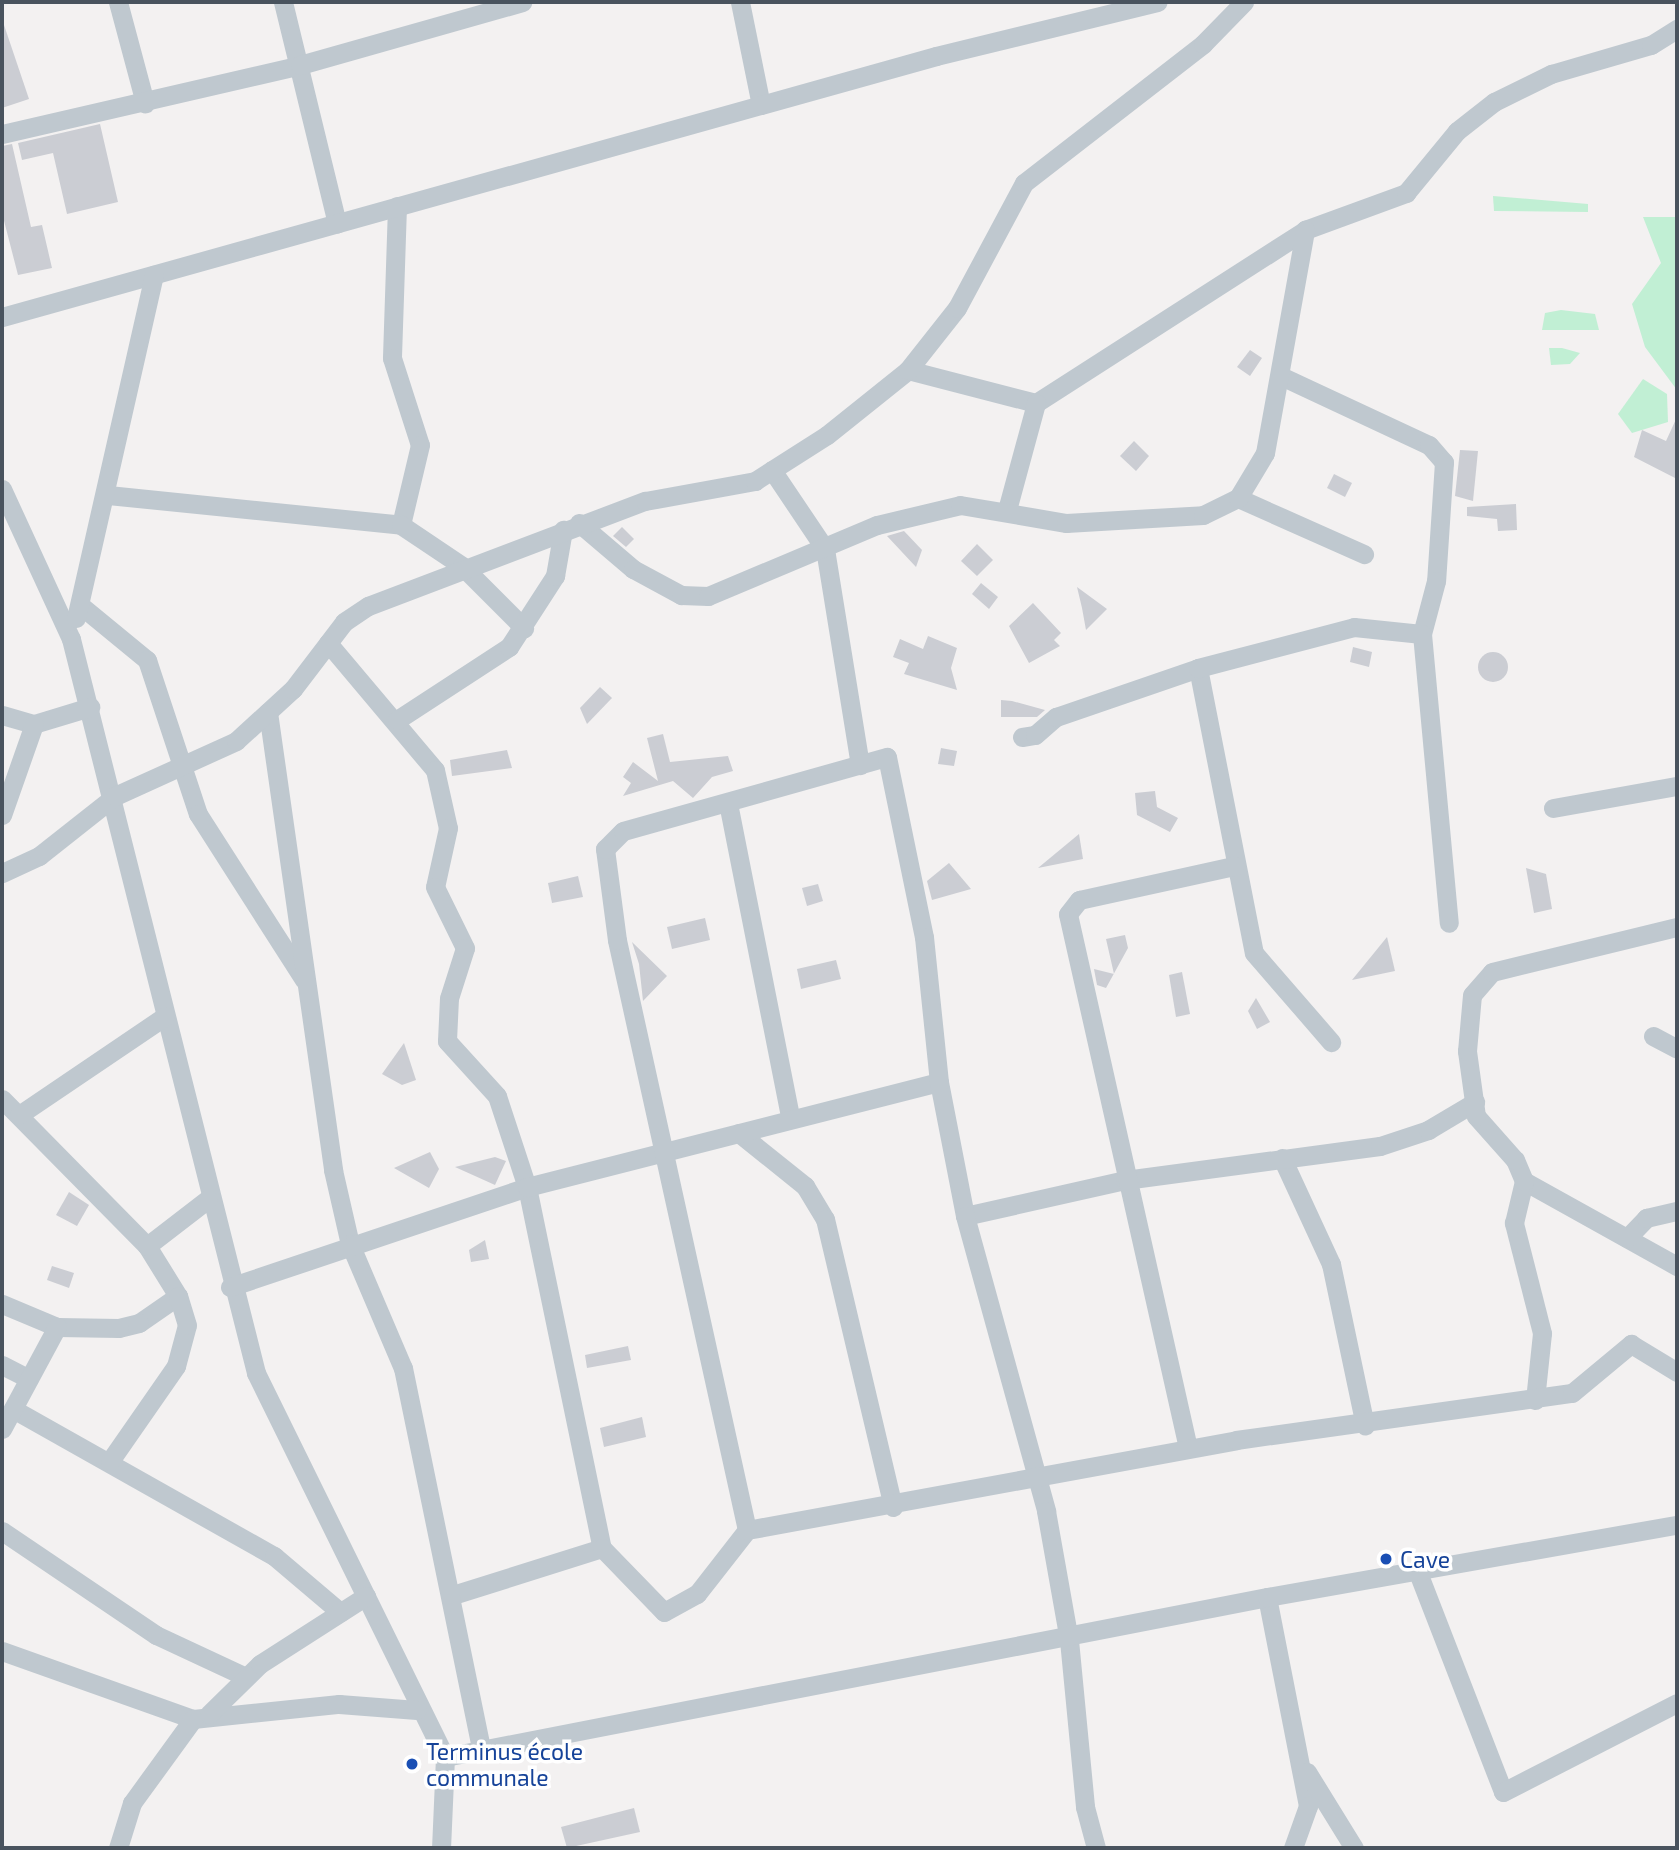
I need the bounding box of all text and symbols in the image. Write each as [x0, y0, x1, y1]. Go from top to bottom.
place label: Cave [1400, 1545, 1450, 1573]
marker: Cave [1378, 1551, 1394, 1567]
place label: Terminus école communale [426, 1737, 583, 1791]
marker: Terminus école communale [404, 1756, 420, 1772]

